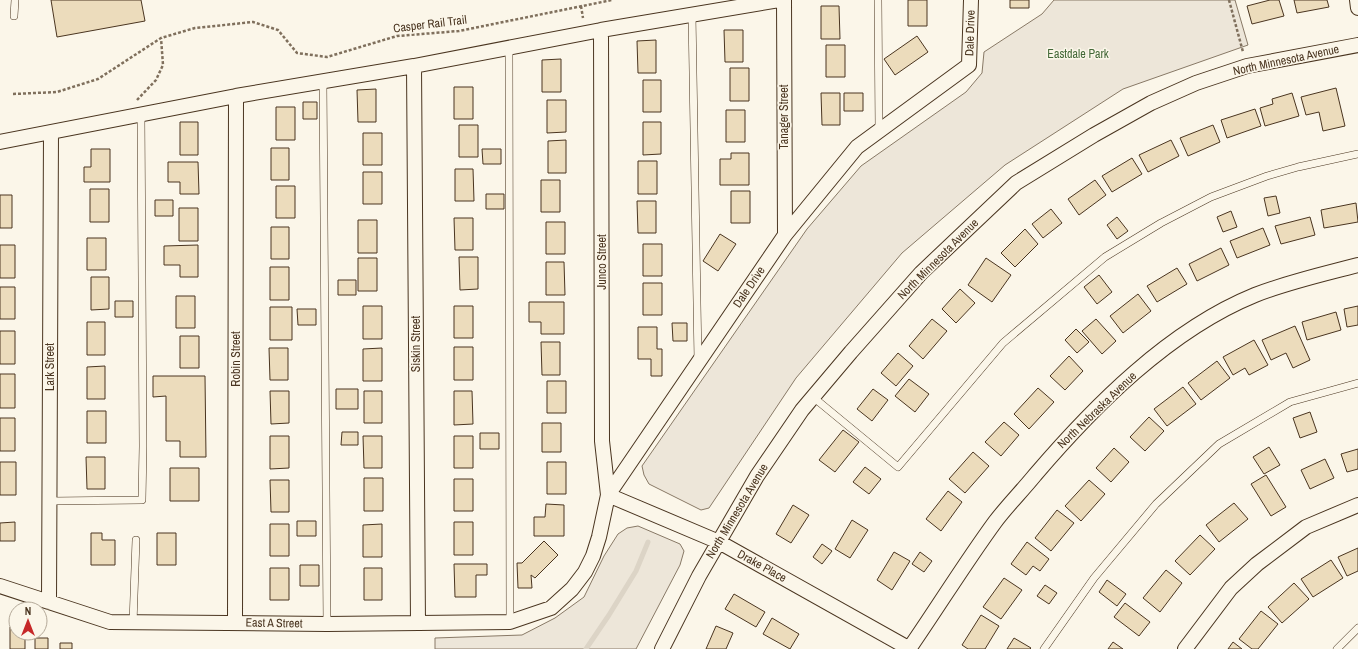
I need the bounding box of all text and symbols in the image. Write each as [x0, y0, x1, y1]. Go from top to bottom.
street label: Dale Drive [961, 9, 979, 57]
street label: Casper Rail Trail [392, 12, 468, 36]
street label: North Minnesota Avenue [1231, 41, 1341, 79]
park label: Eastdale Park [1047, 46, 1109, 62]
street label: Tanager Street [776, 84, 792, 149]
street label: North Minnesota Avenue [894, 215, 982, 303]
street label: Junco Street [594, 234, 610, 290]
street label: Dale Drive [729, 263, 769, 311]
street label: Siskin Street [408, 316, 424, 372]
street label: Robin Street [228, 331, 244, 387]
street label: Lark Street [42, 343, 58, 391]
street label: North Nebraska Avenue [1054, 368, 1140, 452]
street label: North Minnesota Avenue [702, 461, 772, 561]
street label: Drake Place [735, 546, 789, 586]
north arrow [8, 601, 48, 641]
text: N [25, 604, 31, 618]
street label: East A Street [245, 615, 303, 631]

